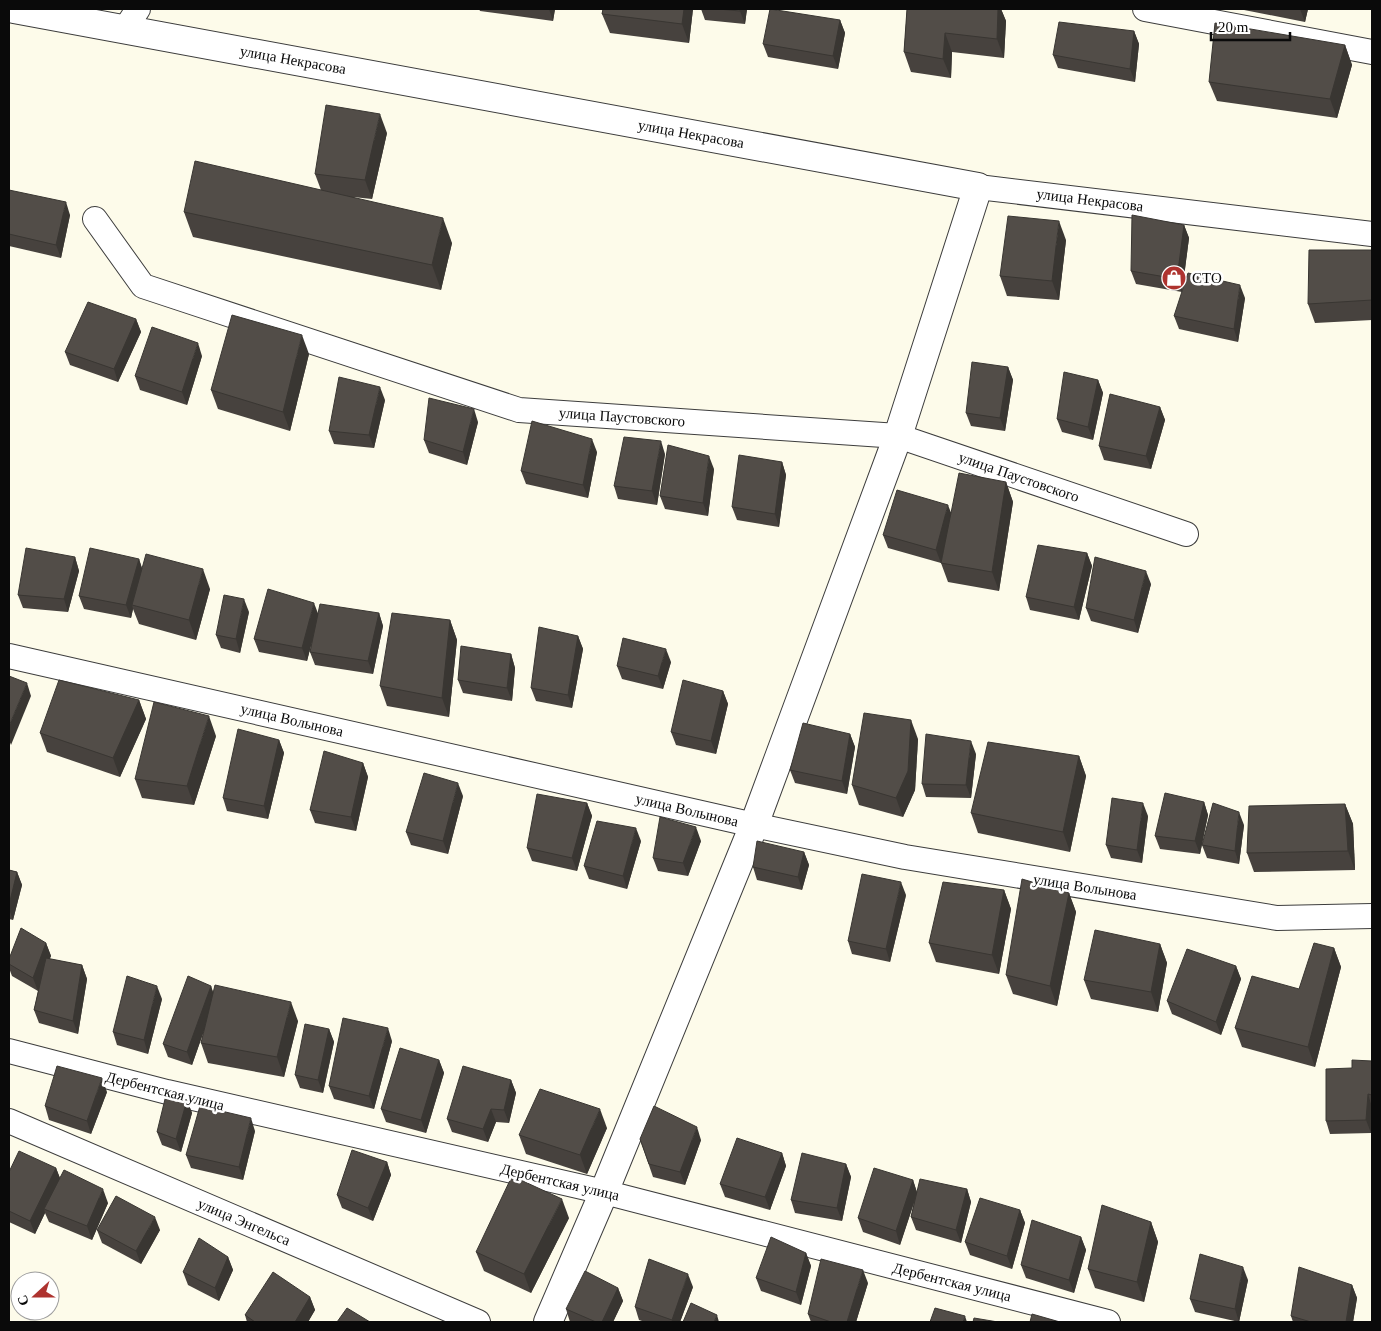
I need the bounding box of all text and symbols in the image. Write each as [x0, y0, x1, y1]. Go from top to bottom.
scale bar [1211, 10, 1290, 42]
text: 20 m [1218, 19, 1249, 35]
street label: улица Некрасова [239, 43, 348, 77]
street label: улица Некрасова [637, 117, 746, 151]
street label: улица Некрасова [1036, 186, 1145, 215]
shop icon: СТО [1161, 265, 1187, 291]
place label: СТО [1192, 270, 1222, 286]
street label: улица Паустовского [558, 405, 686, 429]
street label: улица Паустовского [957, 449, 1081, 505]
street label: улица Волынова [239, 700, 345, 740]
street label: улица Волынова [634, 790, 740, 830]
street label: улица Волынова [1032, 871, 1138, 903]
street label: Дербентская улица [104, 1069, 226, 1114]
street label: Дербентская улица [499, 1161, 621, 1204]
street label: улица Энгельса [195, 1195, 293, 1249]
street label: Дербентская улица [891, 1260, 1013, 1305]
north arrow [10, 1271, 60, 1321]
text: С [15, 1293, 32, 1308]

